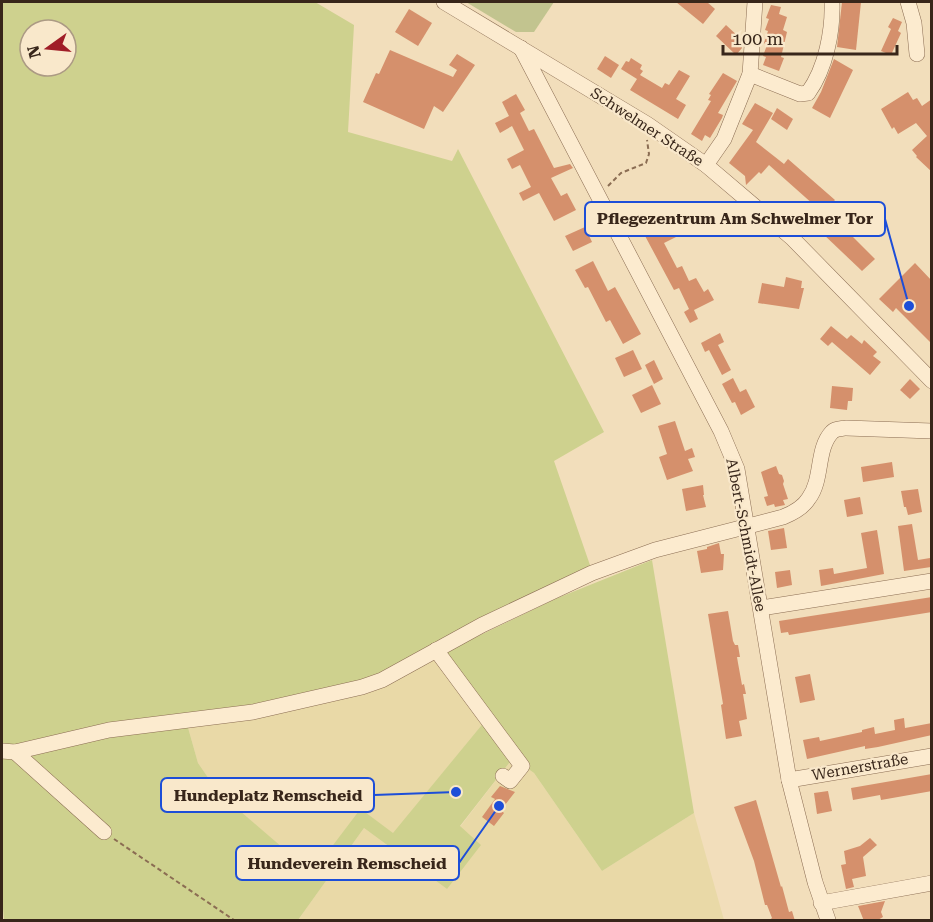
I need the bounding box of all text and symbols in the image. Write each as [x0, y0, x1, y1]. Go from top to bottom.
north arrow [18, 18, 78, 78]
scale bar [723, 18, 897, 56]
text: 100 m [732, 28, 783, 49]
text: N [23, 43, 45, 60]
street label: Schwelmer Straße [587, 84, 707, 170]
callout: Pflegezentrum Am Schwelmer Tor [585, 202, 885, 236]
text: Pflegezentrum Am Schwelmer Tor [597, 209, 873, 228]
street label: Albert-Schmidt-Allee [722, 457, 770, 613]
street label: Wernerstraße [810, 750, 910, 784]
callout: Hundeplatz Remscheid [161, 778, 374, 812]
text: Hundeplatz Remscheid [174, 786, 363, 805]
callout: Hundeverein Remscheid [236, 846, 459, 880]
text: Hundeverein Remscheid [247, 854, 447, 873]

